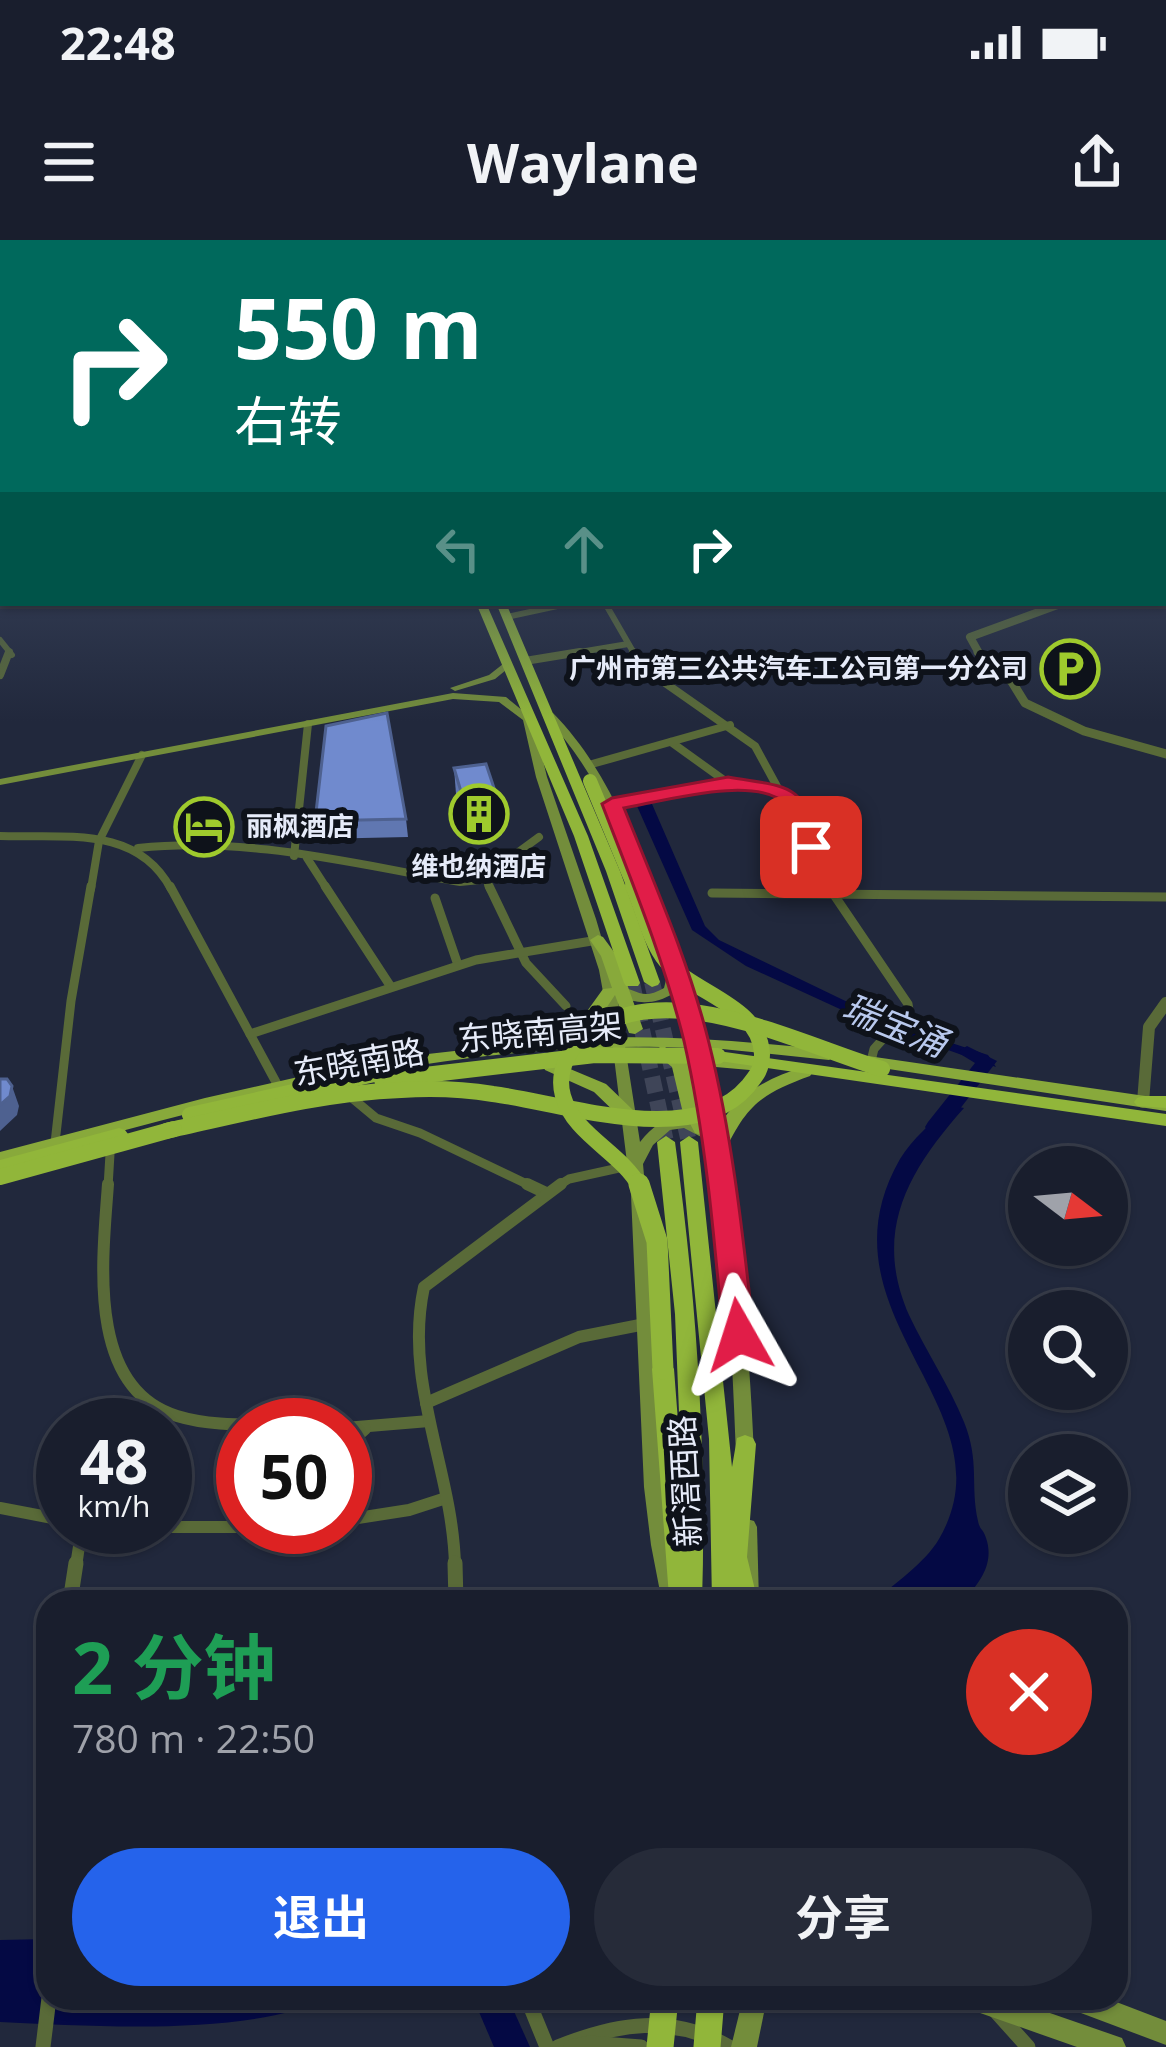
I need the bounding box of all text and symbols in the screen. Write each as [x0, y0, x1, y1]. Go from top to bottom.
text: 22:48 [60, 12, 176, 73]
text: Waylane [467, 125, 699, 199]
icon: menu [36, 129, 102, 195]
icon: share [1064, 129, 1130, 195]
text: 550 m [234, 269, 482, 384]
icon: right [36, 288, 192, 444]
text: 右转 [234, 383, 342, 457]
icon: left [425, 516, 491, 582]
icon: ahead [551, 516, 617, 582]
icon: right [677, 516, 743, 582]
parking icon: 广州市第三公共汽车工公司第一分公司 [1039, 638, 1101, 700]
place label: 广州市第三公共汽车工公司第一分公司 [569, 649, 1028, 686]
building icon: 维也纳酒店 [448, 783, 510, 845]
hotel icon: 丽枫酒店 [173, 796, 235, 858]
pin [760, 796, 862, 898]
place label: 丽枫酒店 [246, 807, 354, 844]
icon: arrive [778, 814, 844, 880]
place label: 维也纳酒店 [412, 847, 547, 884]
water label: 瑞宝涌 [836, 982, 958, 1069]
street label: 东晓南高架 [456, 1002, 624, 1061]
street label: 东晓南路 [290, 1028, 428, 1095]
north arrow [1008, 1146, 1128, 1266]
map controls [1008, 1146, 1128, 1554]
position arrow [676, 1272, 802, 1398]
button: search [1008, 1290, 1128, 1410]
speed limit sign: 50 [216, 1398, 372, 1554]
street label: 新滘西路 [659, 1414, 710, 1548]
text: 48 [80, 1420, 148, 1502]
button: layers [1008, 1434, 1128, 1554]
text: km/h [78, 1485, 150, 1526]
text: 2 分钟 [72, 1617, 276, 1715]
button: close [966, 1629, 1092, 1755]
text: 780 m · 22:50 [72, 1711, 315, 1764]
button: 退出 [72, 1848, 570, 1986]
button: 分享 [594, 1848, 1092, 1986]

